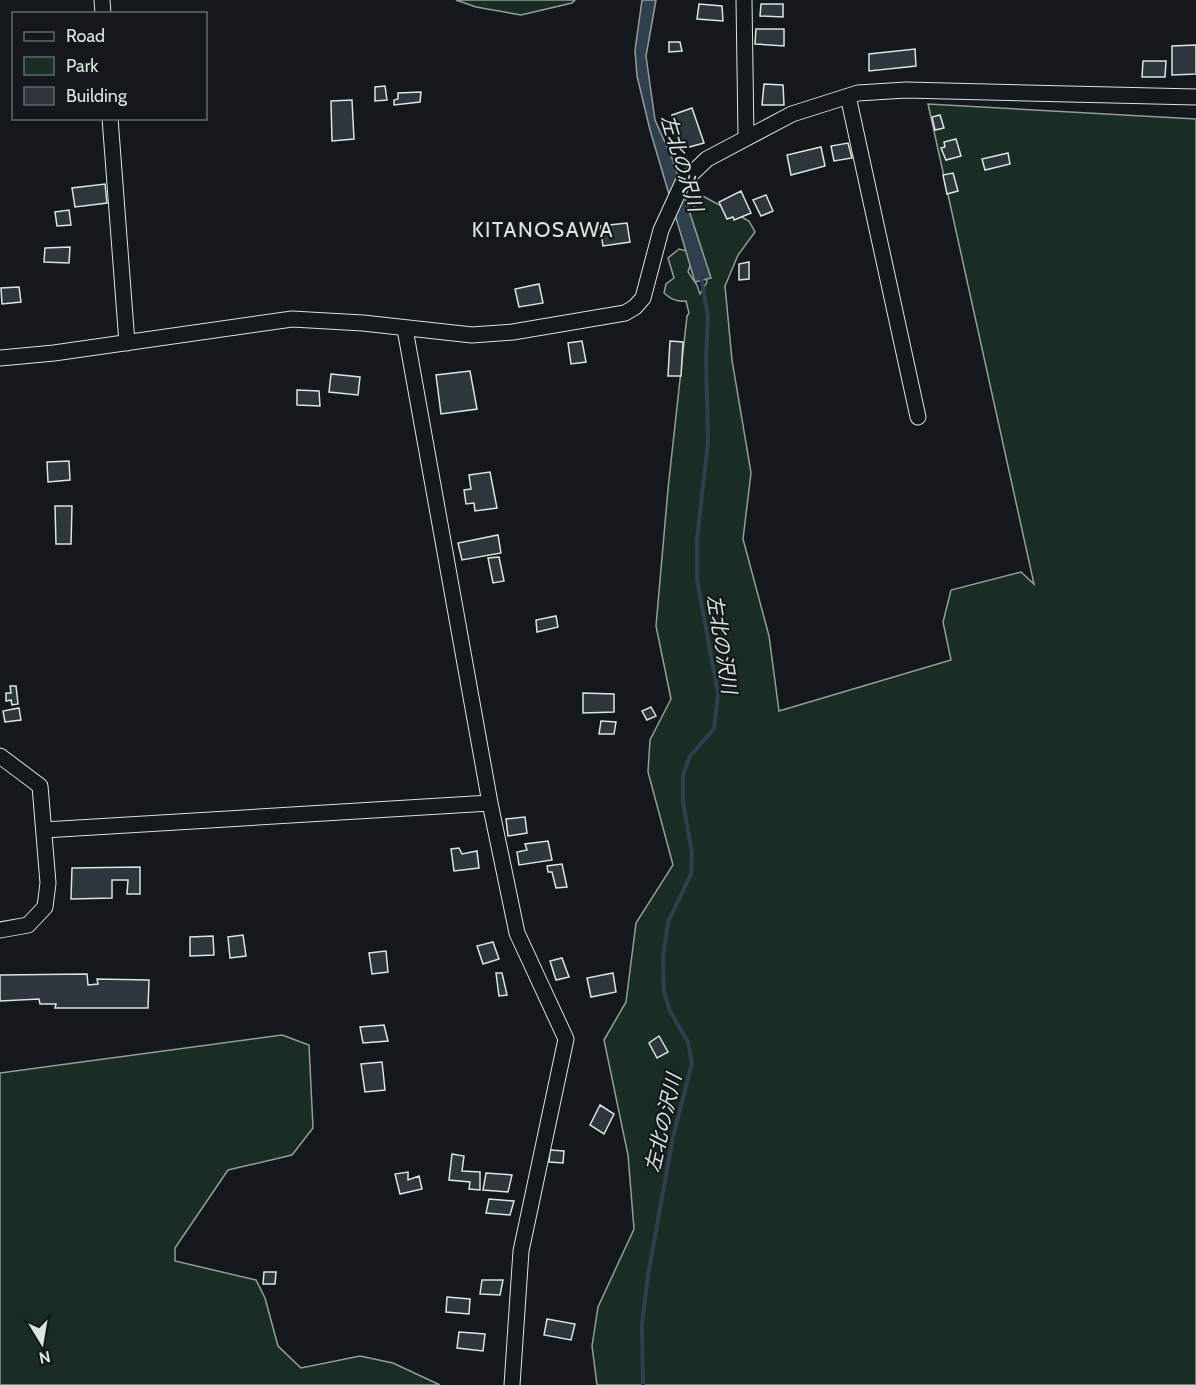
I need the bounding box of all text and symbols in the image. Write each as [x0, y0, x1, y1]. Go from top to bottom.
legend [12, 12, 207, 120]
text: Road [66, 25, 105, 47]
text: Park [66, 55, 99, 77]
text: Building [66, 85, 128, 107]
water label: 左北の沢川 [656, 112, 709, 216]
district label: KITANOSAWA [472, 217, 614, 242]
water label: 左北の沢川 [702, 593, 742, 697]
water label: 左北の沢川 [640, 1070, 686, 1174]
north arrow [12, 1313, 72, 1373]
text: N [37, 1347, 52, 1368]

